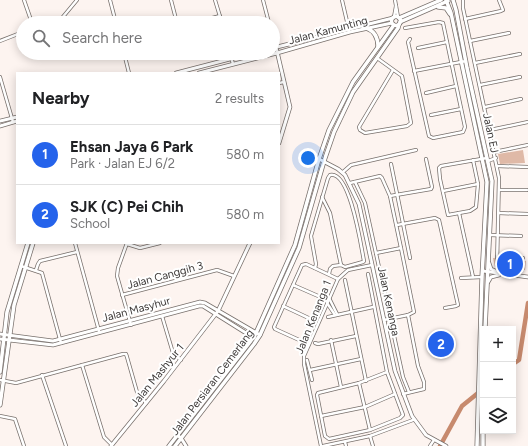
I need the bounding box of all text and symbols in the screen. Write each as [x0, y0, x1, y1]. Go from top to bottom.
street label: Jalan Kamunting [287, 14, 369, 47]
search box [16, 16, 280, 60]
icon: search [30, 27, 52, 49]
text: Search here [62, 29, 142, 47]
text: Nearby [32, 88, 90, 108]
text: 2 results [215, 91, 264, 106]
street label: Jalan EJ [480, 112, 501, 154]
text: Ehsan Jaya 6 Park [70, 138, 193, 156]
text: 1 [42, 147, 48, 162]
text: 580 m [226, 147, 264, 162]
your location [298, 148, 318, 168]
text: Park · Jalan EJ 6/2 [70, 156, 175, 171]
text: SJK (C) Pei Chih [70, 198, 183, 216]
text: 2 [41, 207, 49, 222]
text: 580 m [226, 207, 264, 222]
text: School [70, 216, 110, 231]
pin: 1 [497, 249, 523, 279]
street label: Jalan Canggih 3 [126, 259, 205, 292]
street label: Jalan Kenanga [375, 265, 402, 337]
street label: Jalan Kenanga 1 [293, 279, 334, 356]
street label: Jalan Masyhur [101, 294, 172, 325]
map controls [480, 326, 516, 434]
button: + [480, 326, 516, 362]
street label: Jalan Persiaran Cemerlang [168, 327, 256, 438]
pin: 2 [428, 329, 454, 359]
street label: Jalan Mashyur 1 [128, 341, 187, 409]
button: − [480, 362, 516, 398]
button: layers [480, 398, 516, 434]

